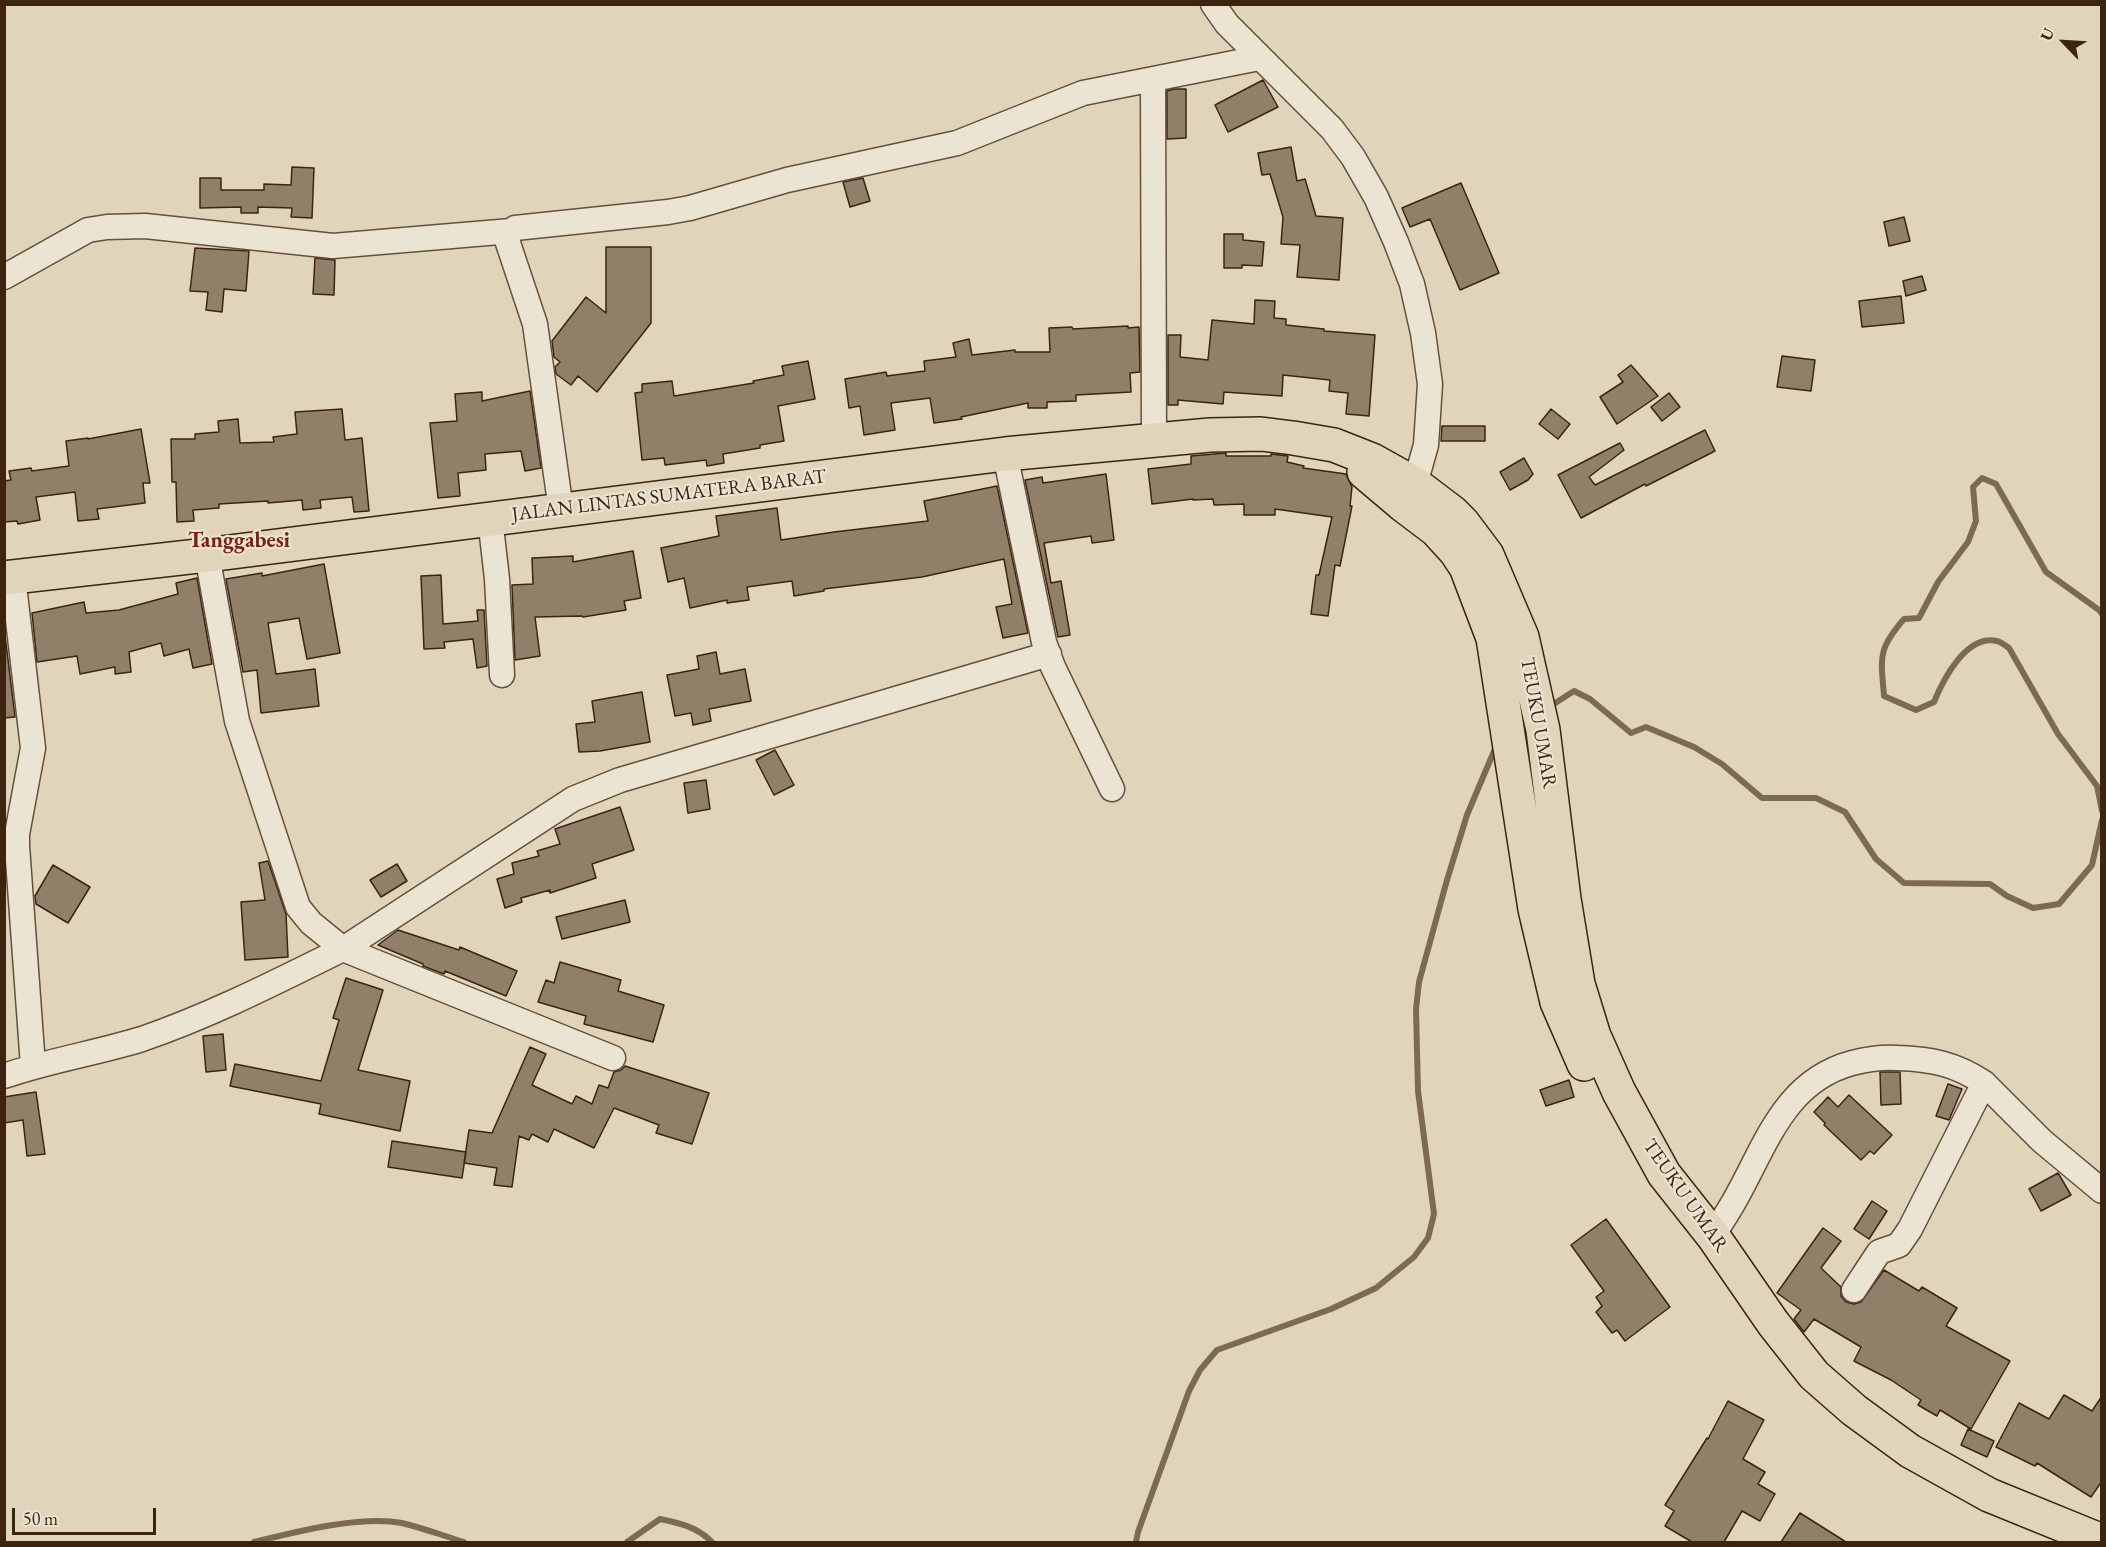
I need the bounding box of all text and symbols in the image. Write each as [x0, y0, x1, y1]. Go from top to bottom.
north arrow [2034, 12, 2094, 72]
text: U [2035, 24, 2059, 44]
street label: JALAN LINTAS SUMATERA BARAT [510, 465, 828, 527]
district label: Tanggabesi [188, 528, 290, 554]
street label: TEUKU UMAR [1515, 656, 1561, 790]
street label: TEUKU UMAR [1637, 1135, 1733, 1257]
scale bar [15, 1496, 159, 1534]
text: 50 m [23, 1507, 58, 1530]

